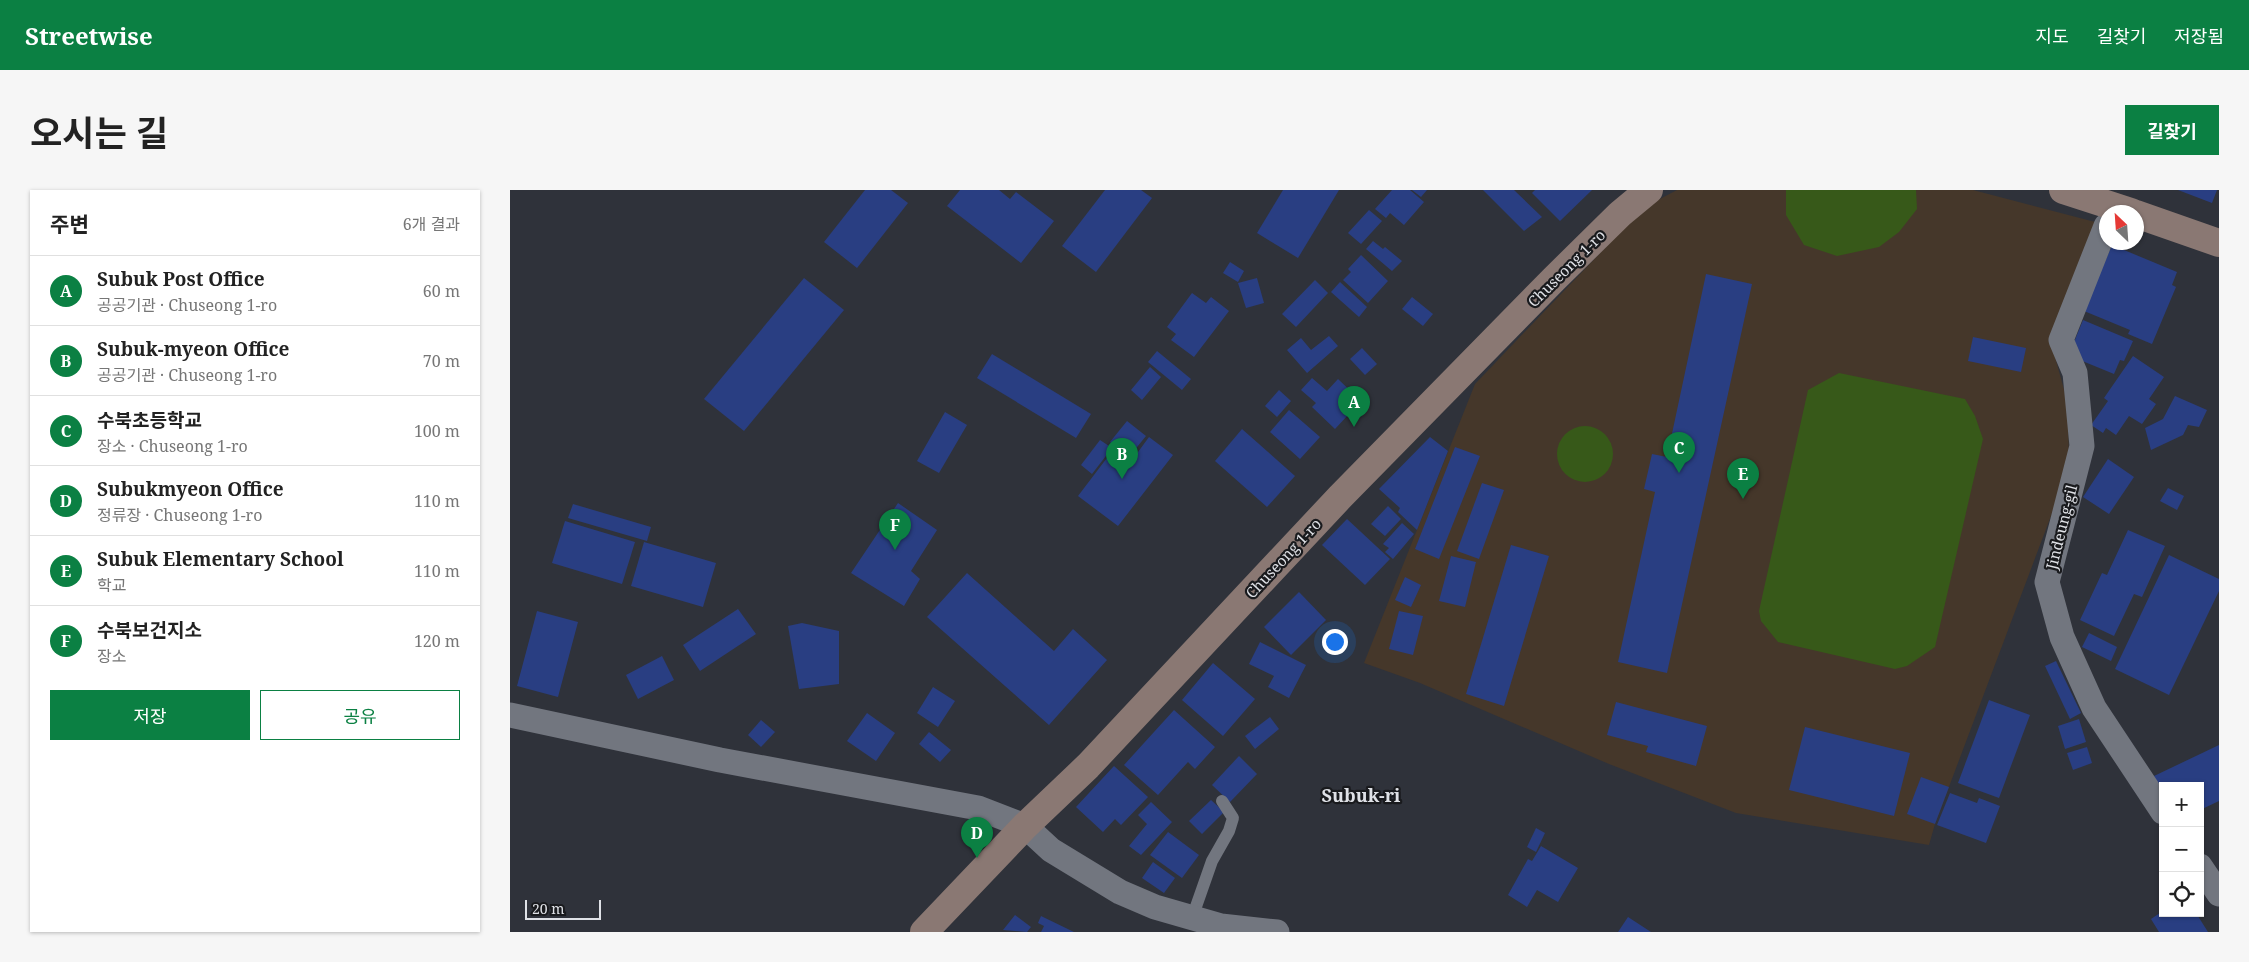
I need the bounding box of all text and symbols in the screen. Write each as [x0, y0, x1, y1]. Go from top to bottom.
text: Streetwise [25, 19, 153, 52]
text: 지도 [2036, 24, 2069, 48]
text: 길찾기 [2097, 24, 2146, 48]
text: 저장됨 [2174, 24, 2224, 48]
button: 길찾기 [2125, 105, 2219, 155]
text: 오시는 길 [30, 109, 168, 156]
north arrow [2099, 205, 2144, 250]
text: 주변 [50, 210, 89, 238]
text: 6개 결과 [403, 213, 460, 235]
street label: Chuseong 1-ro [1523, 225, 1609, 311]
text: Subuk Post Office [97, 266, 265, 292]
text: A [60, 280, 72, 302]
text: 60 m [423, 280, 460, 302]
text: 공공기관 · Chuseong 1-ro [97, 294, 277, 316]
text: Subuk-myeon Office [97, 336, 289, 362]
text: B [61, 350, 71, 372]
text: 70 m [423, 350, 460, 372]
text: 공공기관 · Chuseong 1-ro [97, 364, 277, 386]
pin: A [1338, 386, 1370, 427]
text: 수북초등학교 [97, 407, 202, 433]
text: C [61, 420, 71, 442]
text: 100 m [414, 420, 460, 442]
pin: C [1663, 432, 1695, 473]
text: 장소 · Chuseong 1-ro [97, 435, 248, 457]
pin: B [1106, 438, 1138, 479]
pin: E [1727, 458, 1759, 499]
text: Subukmyeon Office [97, 476, 284, 502]
street label: Jindeung-gil [2041, 482, 2081, 572]
text: D [60, 490, 72, 512]
text: 110 m [414, 490, 460, 512]
text: 정류장 · Chuseong 1-ro [97, 504, 262, 526]
pin: F [879, 509, 911, 550]
street label: Chuseong 1-ro [1241, 514, 1325, 602]
text: Subuk Elementary School [97, 546, 344, 572]
text: E [61, 560, 71, 582]
text: 110 m [414, 560, 460, 582]
text: 학교 [97, 574, 126, 596]
text: 수북보건지소 [97, 617, 202, 643]
your location [1322, 629, 1348, 655]
text: F [61, 630, 71, 652]
text: 120 m [414, 630, 460, 652]
text: 장소 [97, 645, 126, 667]
button: 저장 [50, 690, 250, 740]
button: 공유 [260, 690, 460, 740]
map controls [2159, 782, 2204, 917]
button: + [2159, 782, 2204, 827]
district label: Subuk-ri [1322, 783, 1401, 807]
pin: D [961, 817, 993, 858]
button: − [2159, 827, 2204, 872]
button: locate [2159, 872, 2204, 917]
scale bar [525, 897, 601, 920]
text: 20 m [532, 899, 565, 918]

